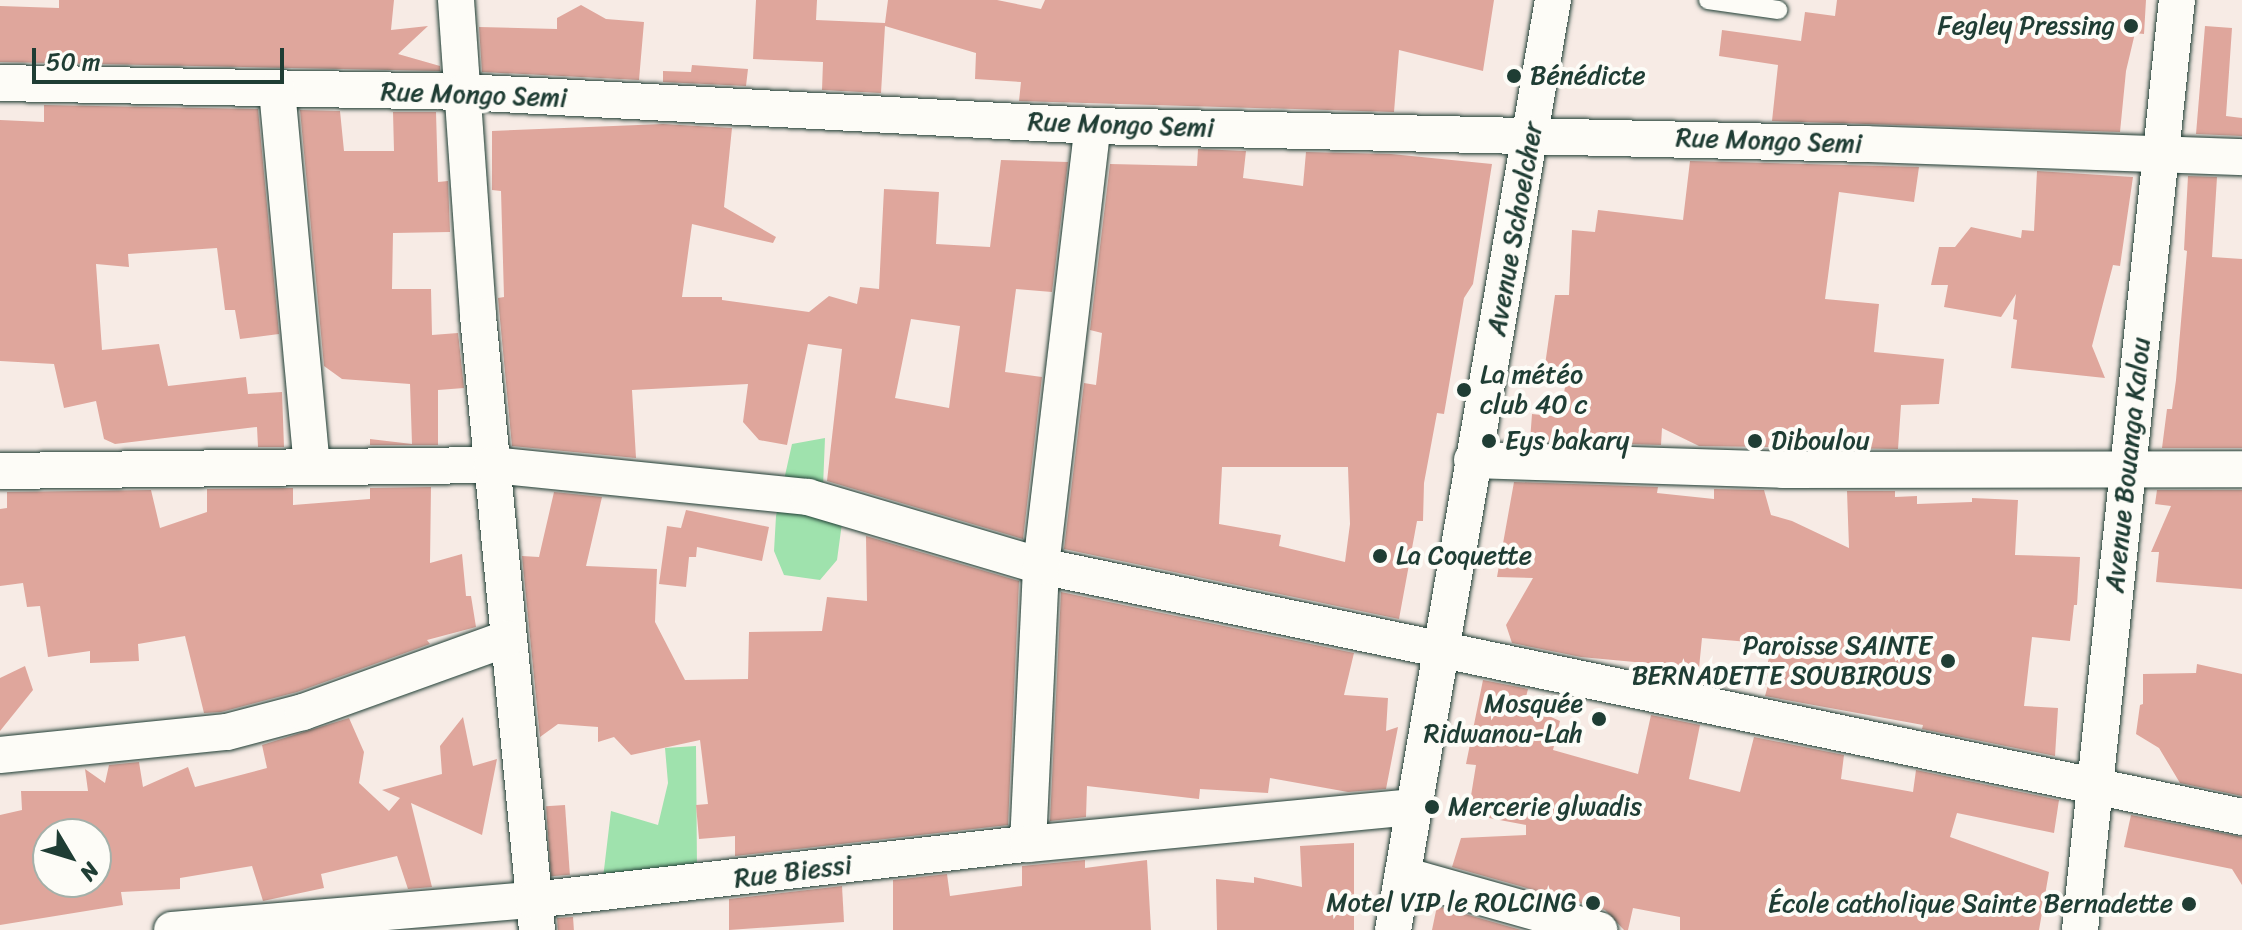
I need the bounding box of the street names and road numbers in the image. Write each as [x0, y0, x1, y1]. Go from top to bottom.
street label: Rue Mongo Semi [379, 76, 569, 114]
street label: Rue Mongo Semi [1026, 106, 1216, 144]
street label: Avenue Schoelcher [1481, 120, 1549, 338]
street label: Rue Mongo Semi [1674, 122, 1864, 160]
street label: Avenue Bouanga Kalou [2099, 336, 2157, 594]
street label: Rue Biessi [733, 849, 853, 895]

